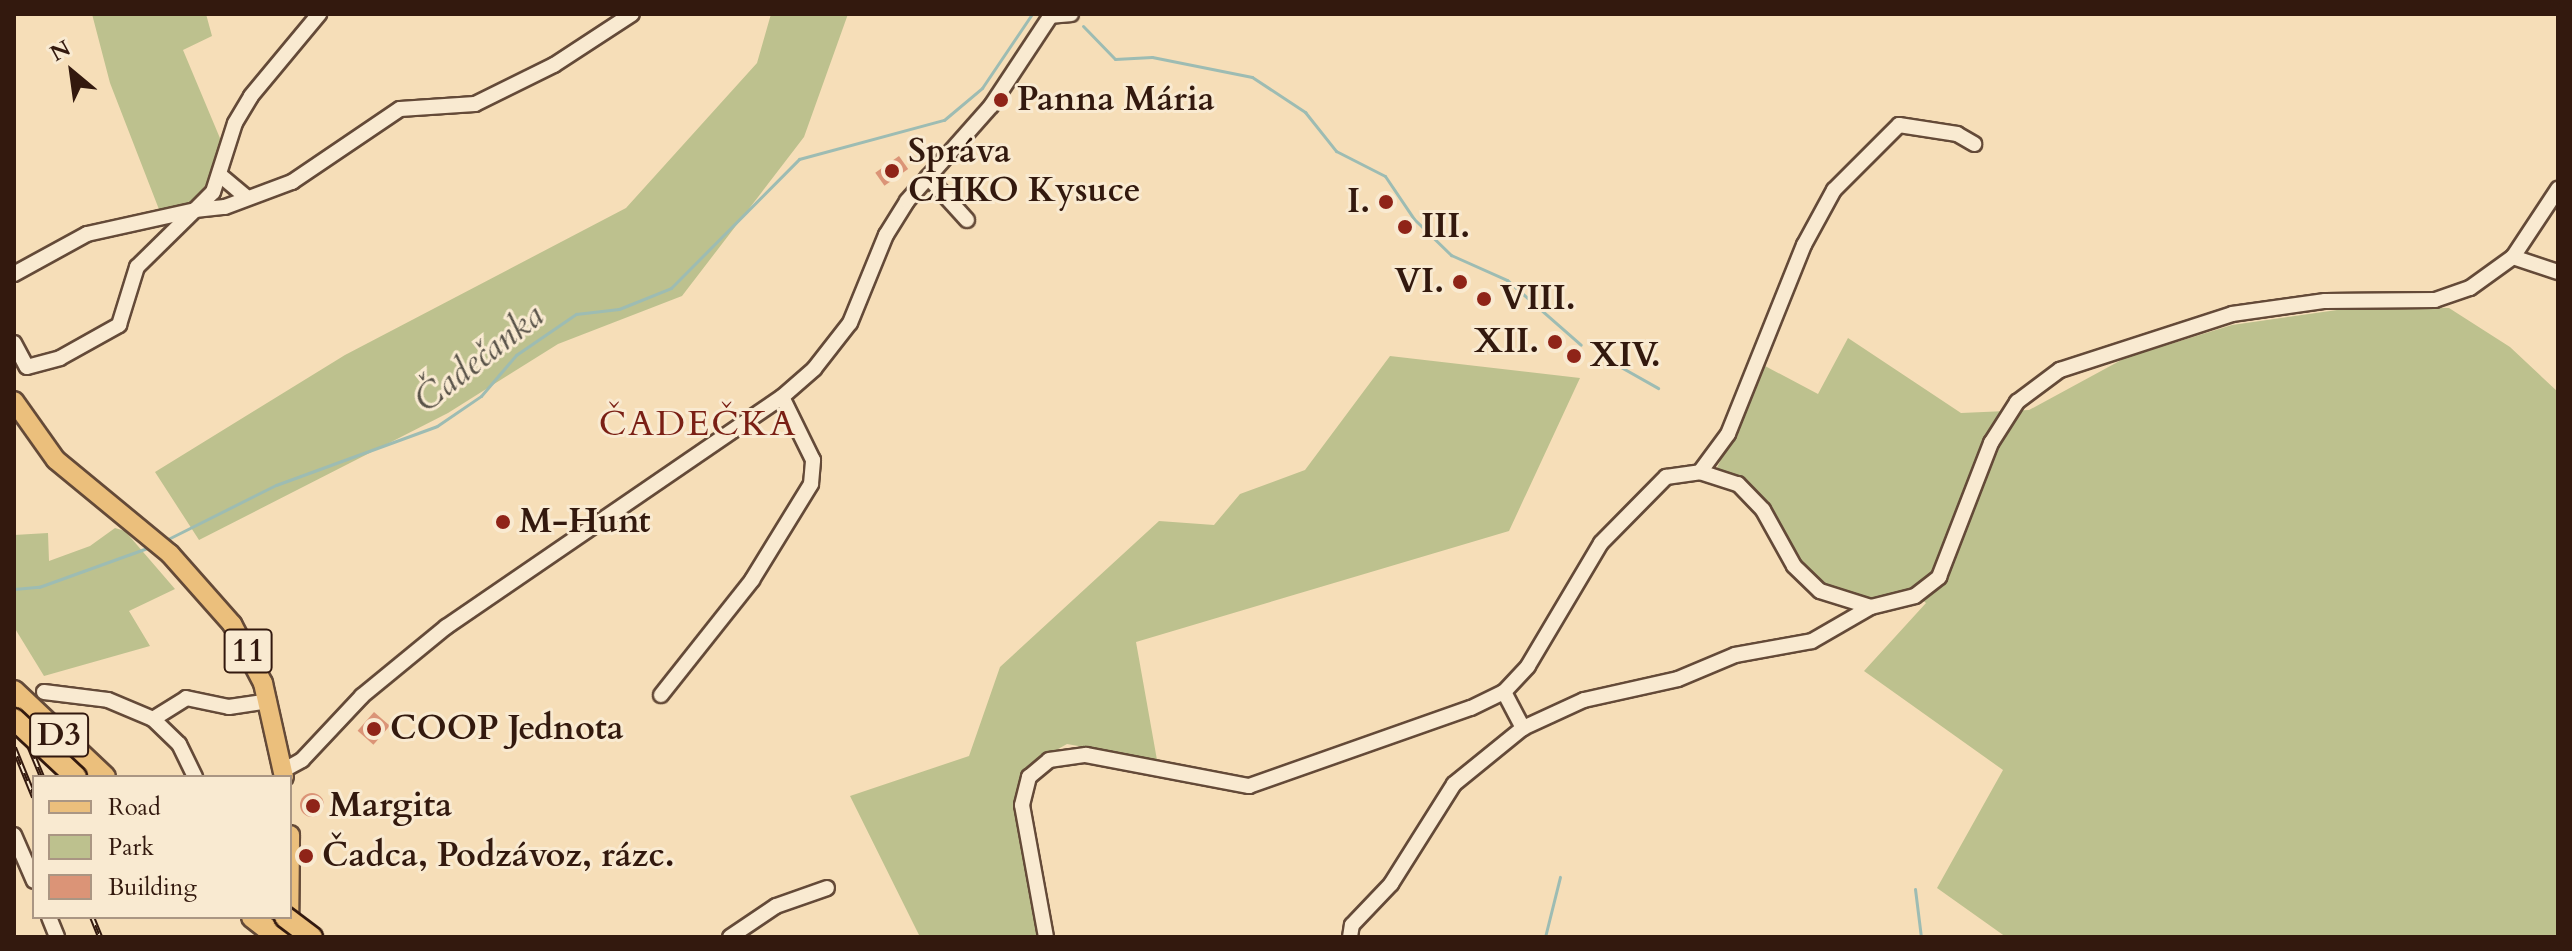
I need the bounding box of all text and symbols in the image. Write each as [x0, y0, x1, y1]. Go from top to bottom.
north arrow [32, 32, 112, 112]
text: N [45, 33, 76, 69]
place label: Panna Mária [1017, 80, 1215, 120]
marker: Panna Mária [992, 91, 1010, 109]
place label: Správa CHKO Kysuce [908, 131, 1141, 210]
marker: Správa CHKO Kysuce [883, 162, 901, 180]
place label: I. [1347, 182, 1370, 222]
marker: I. [1377, 193, 1395, 211]
place label: III. [1421, 207, 1470, 247]
marker: III. [1396, 218, 1414, 236]
place label: VI. [1395, 262, 1444, 302]
marker: VI. [1451, 273, 1469, 291]
place label: VIII. [1500, 279, 1576, 319]
marker: VIII. [1475, 290, 1493, 308]
water label: Čadečanka [406, 294, 552, 422]
place label: XII. [1474, 322, 1539, 362]
marker: XII. [1546, 333, 1564, 351]
place label: XIV. [1590, 336, 1661, 376]
marker: XIV. [1565, 347, 1583, 365]
district label: ČADEČKA [599, 402, 797, 446]
place label: M-Hunt [519, 502, 651, 542]
marker: M-Hunt [494, 513, 512, 531]
road number: 11 [222, 623, 274, 679]
road number: D3 [29, 707, 89, 763]
place label: COOP Jednota [390, 709, 624, 749]
marker: COOP Jednota [365, 720, 383, 738]
legend [32, 775, 292, 919]
place label: Margita [329, 786, 452, 826]
text: Road [108, 791, 161, 824]
marker: Margita [304, 797, 322, 815]
text: Park [108, 831, 154, 864]
place label: Čadca, Podzávoz, rázc. [322, 836, 675, 876]
marker: Čadca, Podzávoz, rázc. [297, 847, 315, 865]
text: Building [108, 871, 197, 904]

